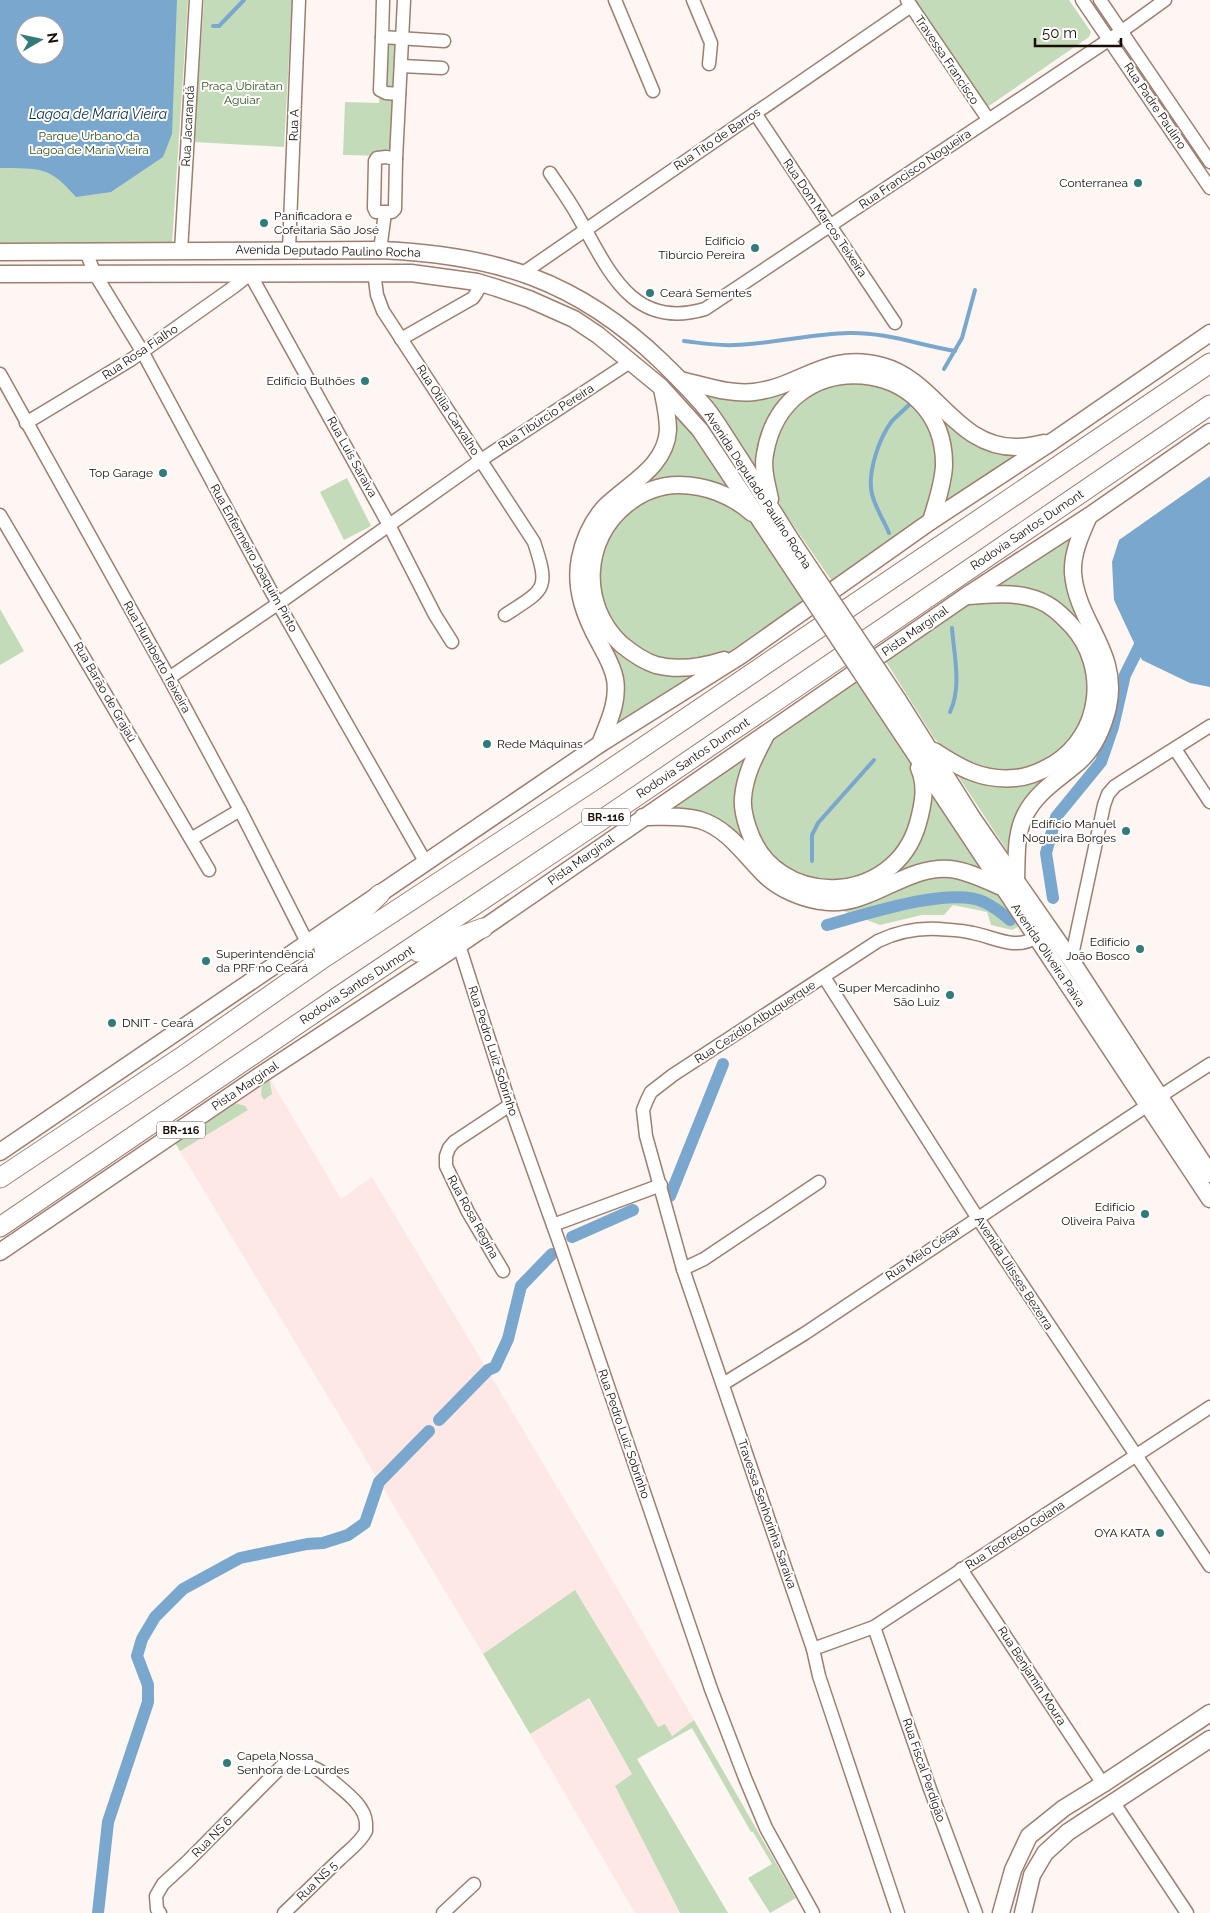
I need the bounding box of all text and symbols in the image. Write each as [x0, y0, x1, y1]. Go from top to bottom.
street label: Travessa Francisco [912, 13, 982, 107]
north arrow [15, 15, 65, 65]
scale bar [1035, 15, 1121, 47]
text: 50 m [1042, 24, 1077, 42]
text: N [44, 31, 62, 44]
street label: Rua Padre Paulino [1121, 60, 1189, 152]
park label: Praça Ubiratan Aguiar [201, 79, 283, 107]
street label: Rua Jacarandá [179, 85, 197, 167]
street label: Rua Tito de Barros [671, 105, 763, 173]
water label: Lagoa de Maria Vieira [29, 106, 167, 122]
street label: Rua A [286, 109, 302, 141]
street label: Rua Francisco Nogueira [856, 126, 974, 212]
park label: Parque Urbano da Lagoa de Maria Vieira [29, 129, 149, 157]
street label: Rua Dom Marcos Teixeira [780, 156, 870, 280]
place label: Conterranea [1059, 176, 1128, 190]
marker: Conterranea [1132, 177, 1144, 189]
place label: Panificadora e Cofeitaria São José [274, 209, 379, 237]
marker: Panificadora e Cofeitaria São José [258, 217, 270, 229]
place label: Edifício Tibúrcio Pereira [658, 234, 745, 262]
street label: Avenida Deputado Paulino Rocha [235, 242, 421, 260]
marker: Edifício Tibúrcio Pereira [749, 242, 761, 254]
place label: Ceará Sementes [660, 286, 752, 300]
marker: Ceará Sementes [644, 287, 656, 299]
street label: Rua Rosa Fialho [99, 322, 181, 382]
street label: Rua Otília Carvalho [414, 362, 482, 458]
place label: Edifício Bulhões [266, 374, 355, 388]
marker: Edifício Bulhões [359, 375, 371, 387]
street label: Rua Tibúrcio Pereira [496, 381, 596, 453]
street label: Avenida Deputado Paulino Rocha [702, 409, 814, 571]
street label: Rua Luís Saraiva [324, 414, 380, 500]
place label: Top Garage [89, 466, 153, 480]
marker: Top Garage [157, 467, 169, 479]
street label: Rua Enfermeiro Joaquim Pinto [207, 482, 301, 634]
street label: Rodovia Santos Dumont [968, 487, 1086, 573]
street label: Rua Humberto Teixeira [120, 599, 194, 715]
street label: Pista Marginal [879, 603, 951, 659]
street label: Rua Barão de Grajaú [71, 639, 139, 745]
street label: Rodovia Santos Dumont [634, 715, 752, 801]
place label: Rede Máquinas [497, 737, 583, 751]
marker: Rede Máquinas [481, 738, 493, 750]
road number: BR-116 [582, 809, 630, 826]
place label: Edifício Manuel Nogueira Borges [1022, 817, 1117, 845]
marker: Edifício Manuel Nogueira Borges [1120, 825, 1132, 837]
street label: Pista Marginal [545, 832, 617, 888]
street label: Avenida Oliveira Paiva [1008, 901, 1088, 1009]
place label: Edifício João Bosco [1066, 935, 1130, 963]
street label: Rodovia Santos Dumont [297, 943, 417, 1027]
marker: Edifício João Bosco [1134, 943, 1146, 955]
place label: Superintendência da PRF no Ceará [216, 947, 314, 975]
marker: Superintendência da PRF no Ceará [200, 955, 212, 967]
street label: Rua Cezídio Albuquerque [692, 978, 818, 1066]
place label: Super Mercadinho São Luiz [838, 981, 940, 1009]
street label: Rua Pedro Luiz Sobrinho [465, 984, 521, 1118]
marker: Super Mercadinho São Luiz [944, 989, 956, 1001]
place label: DNIT - Ceará [122, 1016, 194, 1030]
marker: DNIT - Ceará [106, 1017, 118, 1029]
street label: Pista Marginal [209, 1058, 282, 1113]
road number: BR-116 [157, 1122, 205, 1138]
street label: Rua Rosa Regina [444, 1173, 502, 1261]
place label: Edifício Oliveira Paiva [1061, 1200, 1135, 1228]
marker: Edifício Oliveira Paiva [1139, 1208, 1151, 1220]
street label: Avenida Ulisses Bezerra [972, 1214, 1056, 1332]
street label: Rua Melo César [883, 1222, 964, 1283]
street label: Rua Pedro Luiz Sobrinho [595, 1367, 653, 1501]
street label: Travessa Senhorinha Saraiva [735, 1437, 799, 1591]
street label: Rua Teofredo Goiana [963, 1498, 1067, 1572]
place label: OYA KATA [1094, 1526, 1150, 1540]
marker: OYA KATA [1154, 1527, 1166, 1539]
street label: Rua Benjamin Moura [995, 1624, 1069, 1728]
street label: Rua Fiscal Perdigão [900, 1716, 948, 1824]
place label: Capela Nossa Senhora de Lourdes [237, 1749, 349, 1777]
marker: Capela Nossa Senhora de Lourdes [221, 1757, 233, 1769]
street label: Rua NS 6 [189, 1814, 235, 1860]
street label: Rua NS 5 [294, 1858, 340, 1904]

